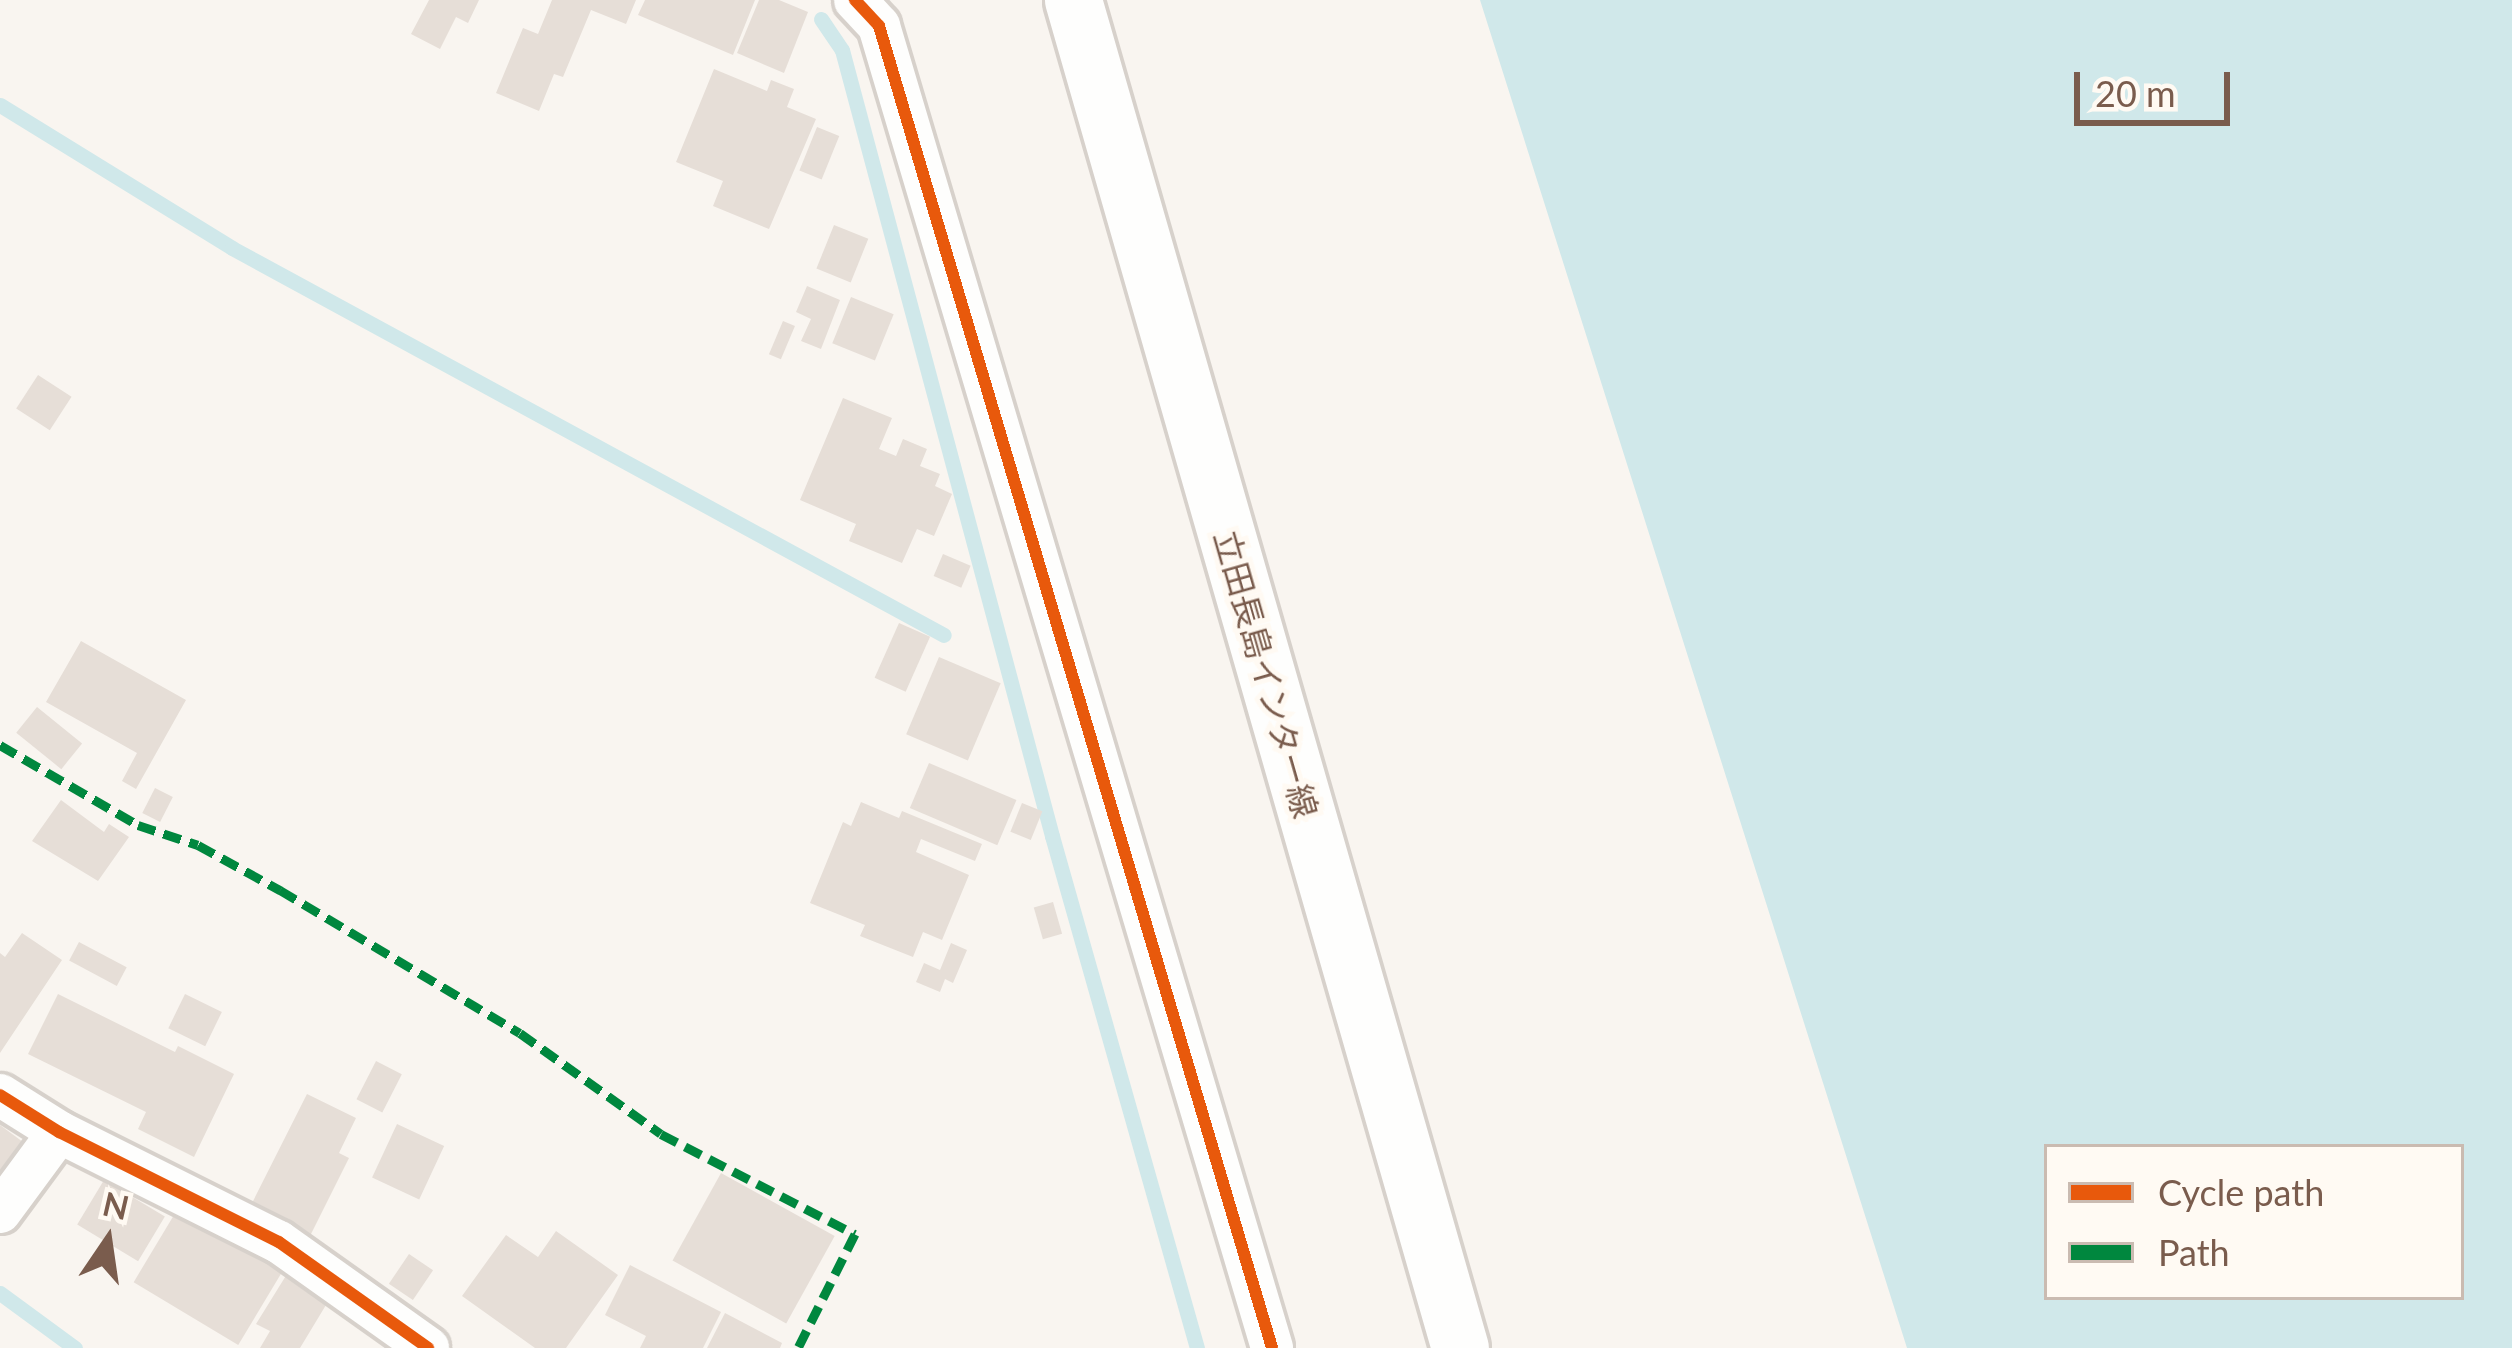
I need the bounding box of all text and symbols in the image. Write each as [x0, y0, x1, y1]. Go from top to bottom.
scale bar [2080, 48, 2236, 122]
text: 20 m [2095, 71, 2176, 115]
street label: 立田長島インター線 [1206, 526, 1326, 822]
legend [2044, 1144, 2464, 1300]
text: Cycle path [2158, 1170, 2324, 1214]
north arrow [48, 1180, 168, 1300]
text: N [99, 1183, 133, 1227]
text: Path [2158, 1230, 2230, 1274]

